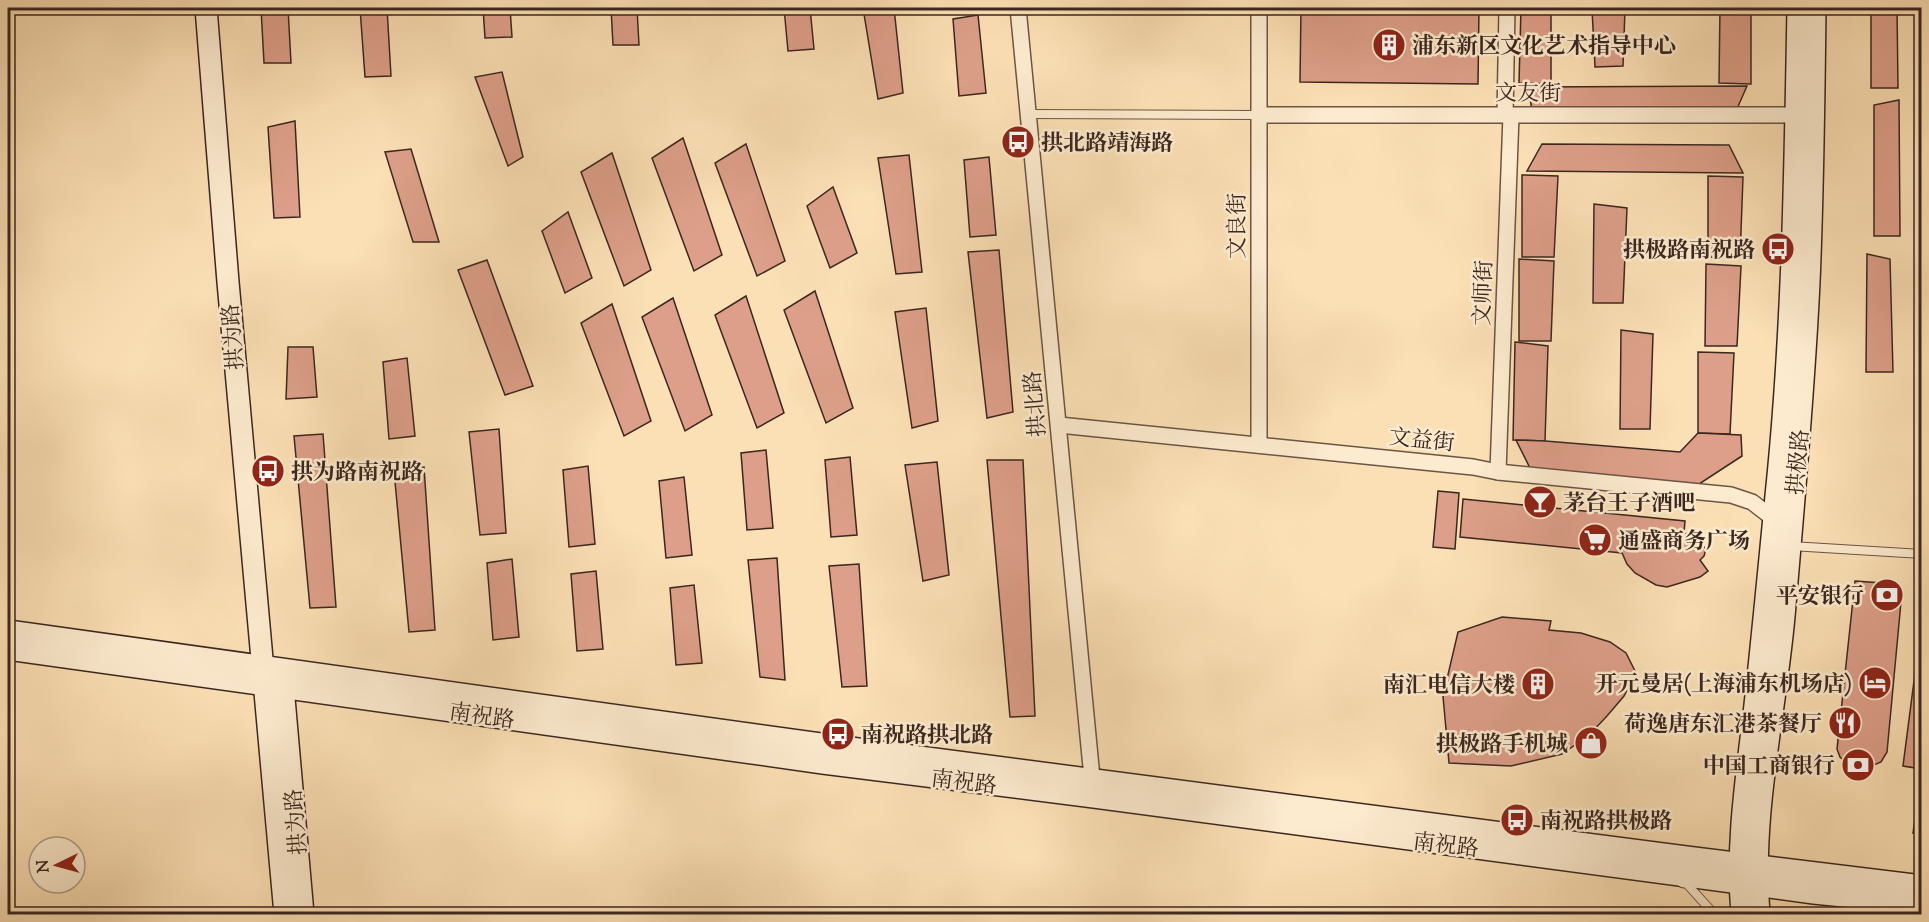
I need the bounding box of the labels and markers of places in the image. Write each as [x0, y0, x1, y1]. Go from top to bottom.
building icon: 浦东新区文化艺术指导中心 [1371, 27, 1407, 63]
place label: 浦东新区文化艺术指导中心 [1412, 32, 1676, 64]
bus stop icon: 拱北路靖海路 [1000, 124, 1036, 160]
place label: 拱北路靖海路 [1041, 129, 1173, 161]
bus stop icon: 拱极路南祝路 [1760, 231, 1796, 267]
place label: 拱极路南祝路 [1623, 236, 1755, 268]
bus stop icon: 拱为路南祝路 [250, 453, 286, 489]
place label: 拱为路南祝路 [291, 458, 423, 490]
bar icon: 茅台王子酒吧 [1522, 484, 1558, 520]
place label: 茅台王子酒吧 [1563, 489, 1695, 521]
supermarket icon: 通盛商务广场 [1577, 522, 1613, 558]
place label: 通盛商务广场 [1618, 527, 1750, 559]
bank icon: 平安银行 [1869, 577, 1905, 613]
place label: 平安银行 [1776, 582, 1864, 614]
hotel icon: 开元曼居(上海浦东机场店) [1857, 665, 1893, 701]
building icon: 南汇电信大楼 [1520, 666, 1556, 702]
place label: 开元曼居(上海浦东机场店) [1596, 670, 1852, 702]
place label: 南汇电信大楼 [1383, 671, 1515, 703]
restaurant icon: 荷逸唐东汇港茶餐厅 [1827, 705, 1863, 741]
place label: 荷逸唐东汇港茶餐厅 [1624, 710, 1822, 742]
bus stop icon: 南祝路拱北路 [820, 716, 856, 752]
place label: 南祝路拱北路 [861, 721, 993, 753]
shop icon: 拱极路手机城 [1573, 725, 1609, 761]
place label: 拱极路手机城 [1436, 730, 1568, 762]
bank icon: 中国工商银行 [1840, 747, 1876, 783]
place label: 中国工商银行 [1703, 752, 1835, 784]
bus stop icon: 南祝路拱极路 [1499, 802, 1535, 838]
place label: 南祝路拱极路 [1540, 807, 1672, 839]

